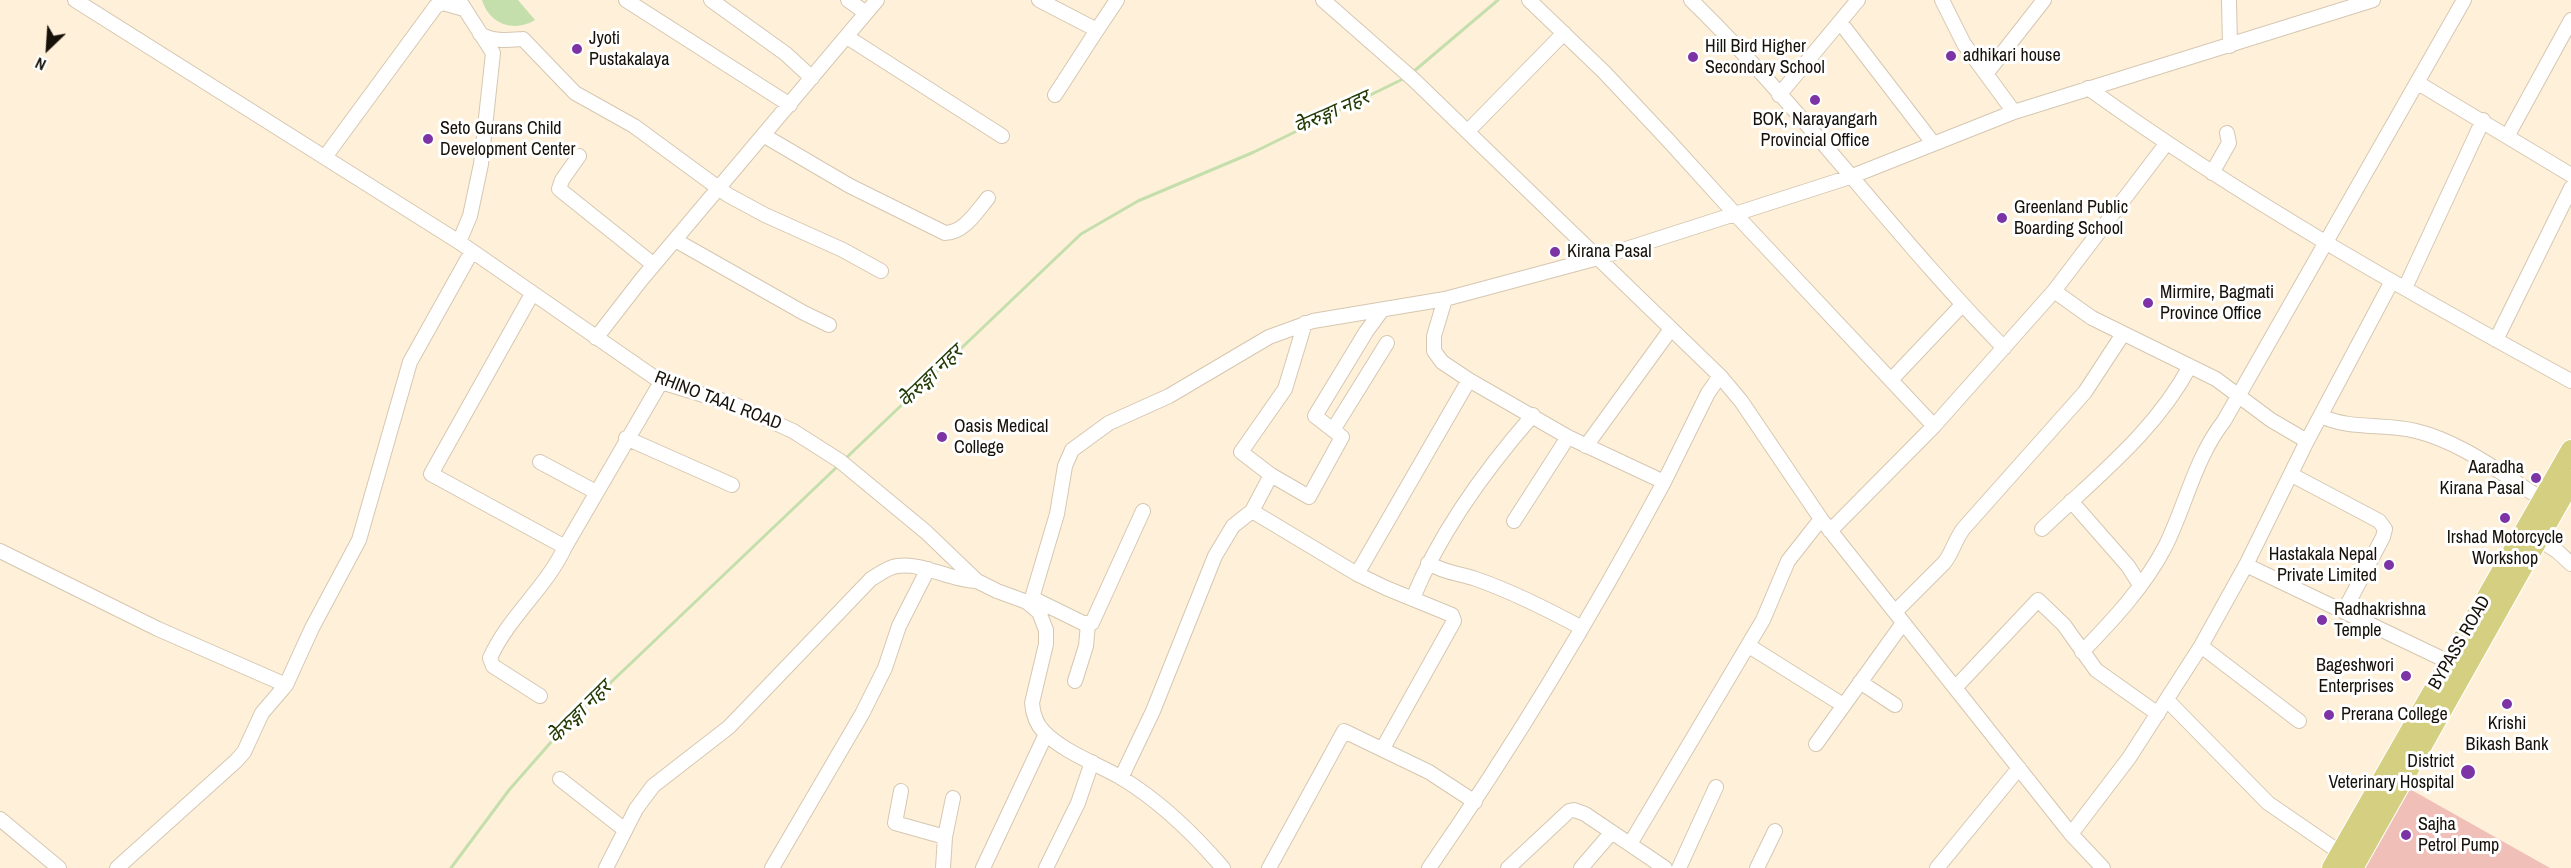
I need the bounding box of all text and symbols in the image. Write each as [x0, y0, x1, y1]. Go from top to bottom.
north arrow [18, 18, 78, 78]
place label: Jyoti Pustakalaya [589, 28, 669, 70]
place label: Hill Bird Higher Secondary School [1705, 36, 1825, 78]
marker: Jyoti Pustakalaya [570, 42, 584, 56]
place label: adhikari house [1963, 45, 2061, 67]
marker: adhikari house [1944, 49, 1958, 63]
marker: Hill Bird Higher Secondary School [1686, 50, 1700, 64]
text: N [31, 52, 49, 76]
water label: केेरुङ्गा नहर [1291, 86, 1373, 140]
marker: BOK, Narayangarh Provincial Office [1808, 93, 1822, 107]
place label: BOK, Narayangarh Provincial Office [1753, 109, 1877, 152]
place label: Seto Gurans Child Development Center [440, 118, 575, 160]
marker: Seto Gurans Child Development Center [421, 132, 435, 146]
place label: Greenland Public Boarding School [2014, 197, 2128, 240]
marker: Greenland Public Boarding School [1995, 211, 2009, 225]
place label: Kirana Pasal [1567, 241, 1652, 263]
marker: Kirana Pasal [1548, 245, 1562, 259]
place label: Mirmire, Bagmati Province Office [2160, 282, 2274, 324]
marker: Mirmire, Bagmati Province Office [2141, 296, 2155, 310]
water label: केेरुङ्गा नहर [894, 341, 968, 413]
street label: RHINO TAAL ROAD [651, 367, 785, 435]
place label: Oasis Medical College [954, 416, 1048, 458]
marker: Oasis Medical College [935, 430, 949, 444]
place label: Aaradha Kirana Pasal [2439, 457, 2524, 500]
marker: Aaradha Kirana Pasal [2529, 471, 2543, 485]
marker: Irshad Motorcycle Workshop [2498, 511, 2512, 525]
place label: Irshad Motorcycle Workshop [2447, 527, 2563, 570]
place label: Hastakala Nepal Private Limited [2269, 544, 2377, 586]
marker: Hastakala Nepal Private Limited [2382, 558, 2396, 572]
street label: BYPASS ROAD [2424, 592, 2496, 694]
place label: Radhakrishna Temple [2334, 599, 2426, 642]
marker: Radhakrishna Temple [2315, 613, 2329, 627]
place label: Bageshwori Enterprises [2316, 655, 2394, 698]
marker: Bageshwori Enterprises [2399, 669, 2413, 683]
water label: केेरुङ्गा नहर [543, 676, 617, 750]
marker: Krishi Bikash Bank [2500, 697, 2514, 711]
place label: Prerana College [2341, 704, 2448, 726]
marker: Prerana College [2322, 708, 2336, 722]
place label: Krishi Bikash Bank [2466, 713, 2548, 756]
place label: District Veterinary Hospital [2328, 751, 2454, 794]
marker: District Veterinary Hospital [2459, 763, 2477, 781]
place label: Sajha Petrol Pump [2418, 814, 2499, 856]
marker: Sajha Petrol Pump [2399, 828, 2413, 842]

